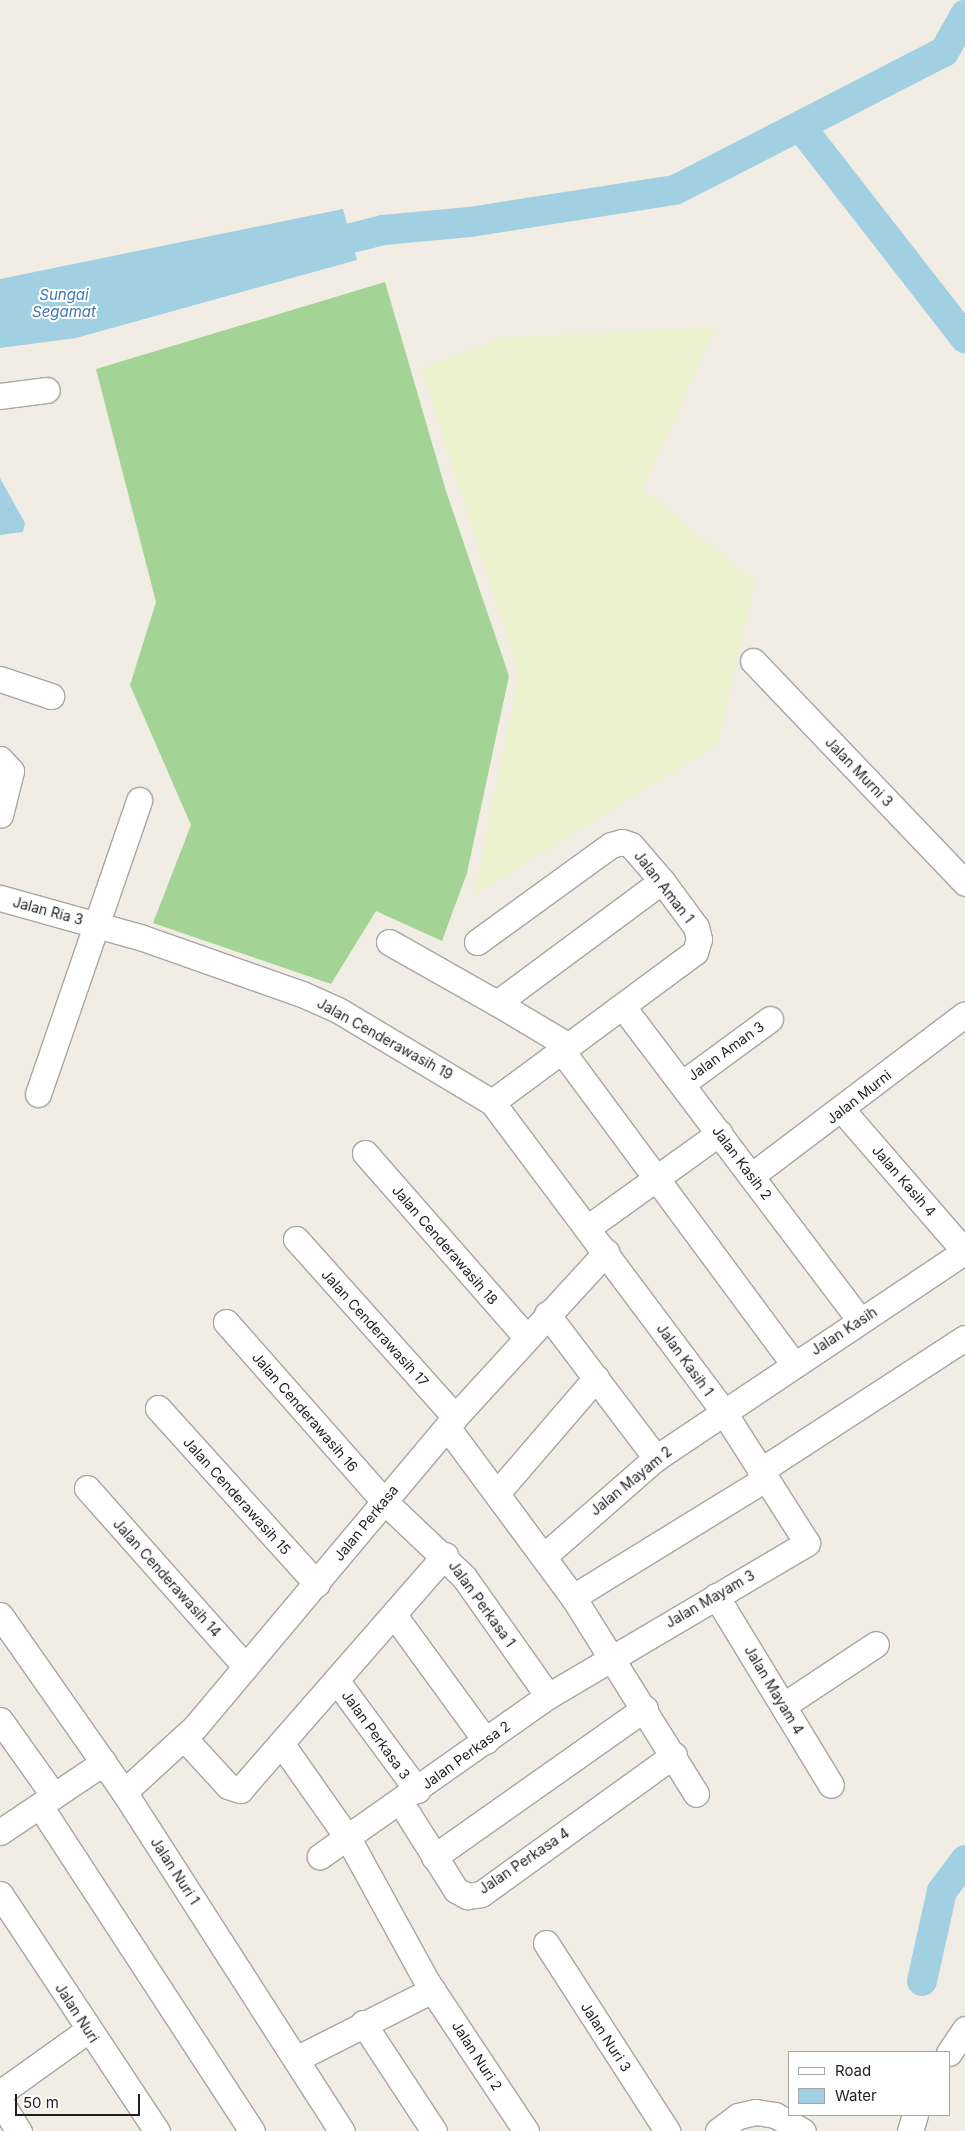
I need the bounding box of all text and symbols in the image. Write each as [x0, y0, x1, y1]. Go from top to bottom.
water label: Sungai Segamat [32, 285, 96, 320]
street label: Jalan Murni 3 [822, 734, 896, 810]
street label: Jalan Aman 1 [631, 848, 697, 926]
street label: Jalan Ria 3 [11, 894, 85, 928]
street label: Jalan Cenderawasih 19 [314, 995, 456, 1083]
street label: Jalan Aman 3 [685, 1018, 767, 1084]
street label: Jalan Murni [823, 1067, 895, 1127]
street label: Jalan Kasih 2 [709, 1123, 775, 1203]
street label: Jalan Kasih 4 [869, 1142, 939, 1220]
street label: Jalan Cenderawasih 18 [389, 1182, 501, 1308]
street label: Jalan Cenderawasih 17 [318, 1266, 432, 1390]
street label: Jalan Kasih [808, 1303, 880, 1359]
street label: Jalan Kasih 1 [653, 1321, 717, 1399]
street label: Jalan Cenderawasih 16 [249, 1349, 361, 1475]
street label: Jalan Cenderawasih 15 [180, 1434, 294, 1558]
street label: Jalan Mayam 2 [587, 1443, 675, 1519]
street label: Jalan Perkasa [330, 1482, 402, 1564]
street label: Jalan Cenderawasih 14 [110, 1516, 224, 1640]
street label: Jalan Perkasa 1 [445, 1558, 519, 1650]
street label: Jalan Mayam 3 [662, 1567, 758, 1631]
street label: Jalan Mayam 4 [741, 1643, 807, 1737]
street label: Jalan Perkasa 3 [338, 1688, 414, 1782]
street label: Jalan Perkasa 2 [419, 1717, 513, 1793]
street label: Jalan Perkasa 4 [476, 1825, 572, 1897]
street label: Jalan Nuri 1 [147, 1834, 203, 1908]
street label: Jalan Nuri [52, 1980, 102, 2046]
street label: Jalan Nuri 3 [577, 1999, 635, 2075]
street label: Jalan Nuri 2 [448, 2018, 506, 2094]
legend [788, 2051, 950, 2116]
text: Road [835, 2061, 871, 2080]
scale bar [18, 2084, 142, 2116]
text: Water [835, 2086, 877, 2105]
text: 50 m [23, 2093, 59, 2112]

